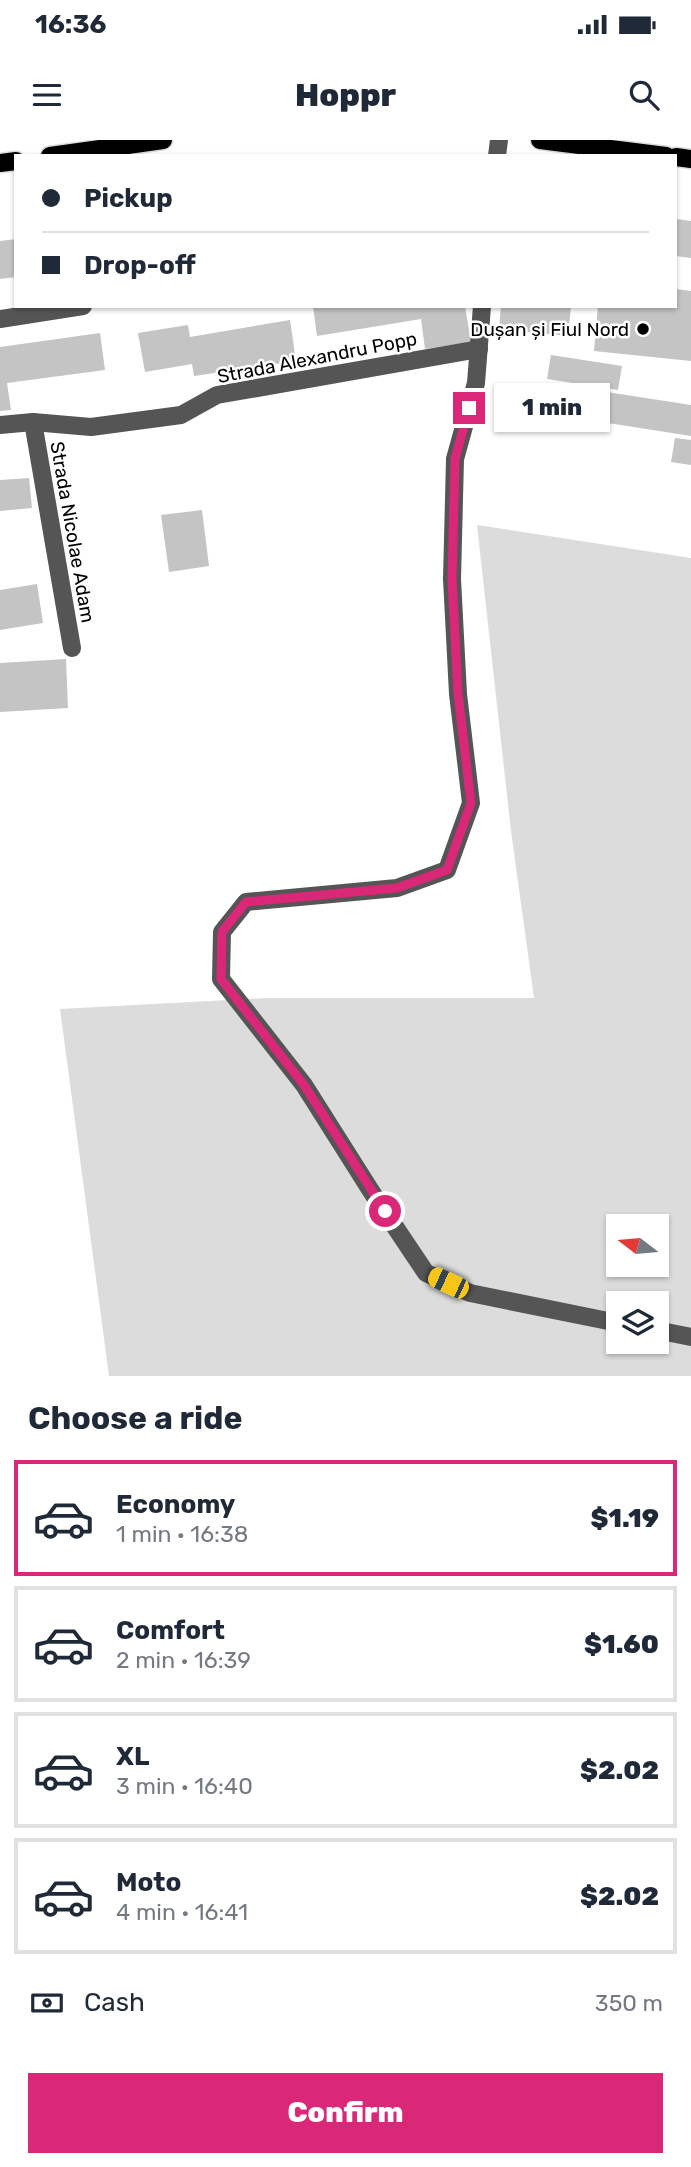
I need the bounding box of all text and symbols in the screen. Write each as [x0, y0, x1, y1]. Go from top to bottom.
text: 16:36 [35, 9, 107, 40]
icon: menu [28, 76, 66, 114]
text: Hoppr [295, 76, 396, 114]
icon: search [625, 76, 663, 114]
text: Pickup [84, 183, 173, 214]
text: Drop-off [84, 250, 196, 281]
place label: Dușan și Fiul Nord [470, 318, 629, 341]
marker: Dușan și Fiul Nord [635, 321, 651, 337]
street label: Strada Alexandru Popp [215, 327, 419, 388]
callout: 1 min [494, 384, 609, 432]
route end [453, 392, 485, 424]
text: 1 min [522, 393, 582, 421]
street label: Strada Nicolae Adam [45, 440, 100, 625]
route start [369, 1195, 401, 1227]
north arrow [606, 1214, 668, 1278]
map controls [606, 1214, 669, 1354]
car [425, 1265, 472, 1301]
button: layers [606, 1291, 669, 1354]
text: Choose a ride [28, 1399, 242, 1437]
icon: car [32, 1487, 95, 1550]
text: Economy [116, 1489, 235, 1520]
text: $1.19 [590, 1503, 659, 1534]
text: 1 min · 16:38 [116, 1520, 248, 1548]
icon: car [32, 1613, 95, 1676]
text: Comfort [116, 1615, 225, 1646]
text: $1.60 [584, 1629, 659, 1660]
text: 2 min · 16:39 [116, 1646, 251, 1674]
icon: car [32, 1739, 95, 1802]
text: XL [116, 1741, 149, 1772]
text: $2.02 [580, 1755, 659, 1786]
text: 3 min · 16:40 [116, 1772, 253, 1800]
icon: car [32, 1865, 95, 1928]
text: Moto [116, 1867, 181, 1898]
text: $2.02 [580, 1881, 659, 1912]
text: 4 min · 16:41 [116, 1898, 248, 1926]
icon: cash [28, 1984, 66, 2022]
text: Cash [84, 1987, 145, 2018]
text: 350 m [595, 1989, 663, 2017]
button: Confirm [28, 2073, 663, 2153]

